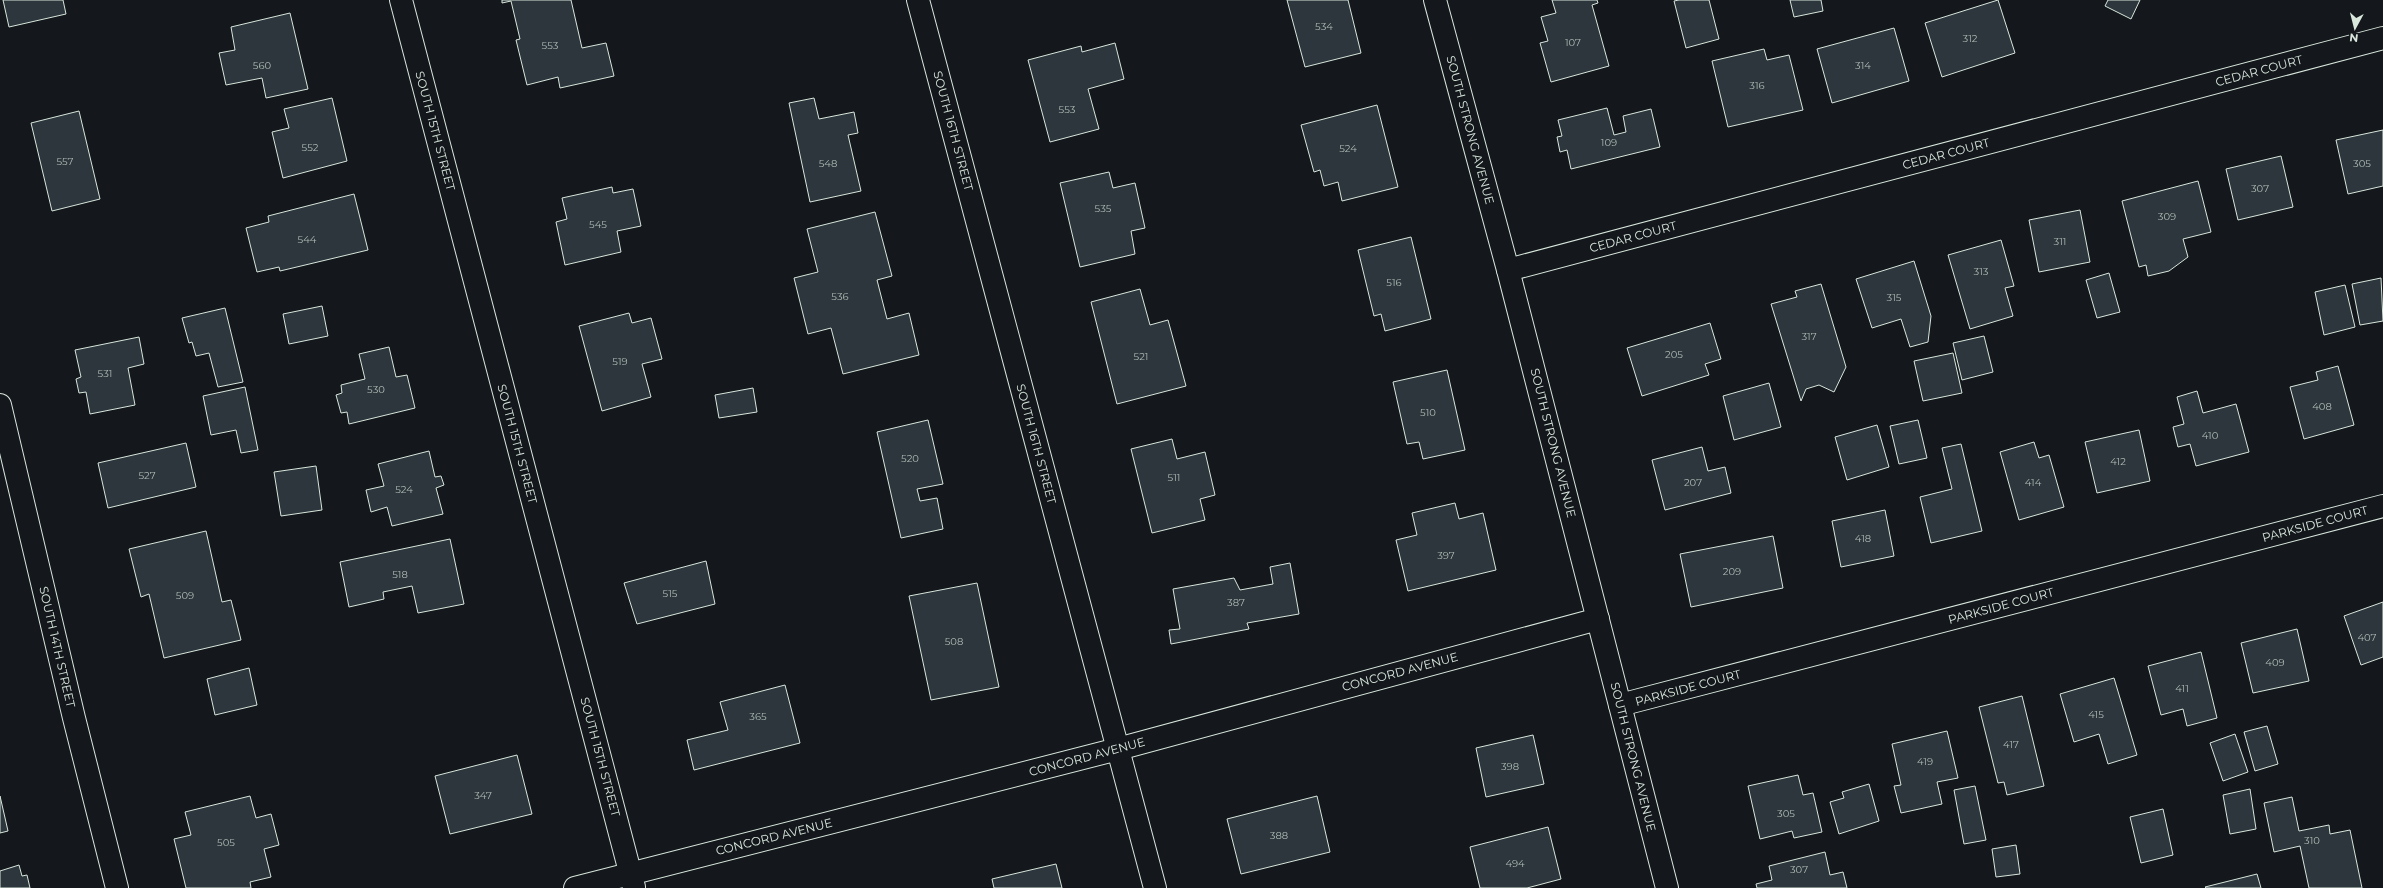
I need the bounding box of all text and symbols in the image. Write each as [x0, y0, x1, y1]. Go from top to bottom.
north arrow [2335, 8, 2375, 48]
house number: 534 [1315, 20, 1333, 33]
text: N [2349, 30, 2359, 45]
house number: 312 [1963, 32, 1978, 45]
house number: 107 [1565, 36, 1581, 49]
house number: 553 [542, 39, 559, 52]
street label: CEDAR COURT [2214, 52, 2304, 89]
street label: SOUTH STRONG AVENUE [1443, 54, 1498, 206]
house number: 560 [253, 59, 272, 72]
house number: 314 [1855, 59, 1871, 72]
street label: SOUTH 15TH STREET [412, 69, 459, 192]
street label: SOUTH 16TH STREET [930, 69, 977, 193]
house number: 316 [1749, 79, 1765, 92]
house number: 553 [1059, 103, 1076, 116]
street label: CEDAR COURT [1901, 135, 1991, 172]
house number: 109 [1601, 136, 1617, 149]
house number: 552 [302, 141, 319, 154]
house number: 524 [1339, 142, 1357, 155]
house number: 557 [56, 155, 74, 168]
house number: 548 [819, 157, 837, 170]
house number: 305 [2353, 157, 2371, 170]
house number: 307 [2251, 182, 2269, 195]
house number: 535 [1095, 202, 1112, 215]
house number: 309 [2158, 210, 2176, 223]
house number: 545 [589, 218, 607, 231]
street label: CEDAR COURT [1588, 218, 1678, 255]
house number: 544 [298, 233, 317, 246]
house number: 311 [2054, 235, 2066, 248]
house number: 313 [1974, 265, 1989, 278]
house number: 516 [1386, 276, 1402, 289]
house number: 536 [831, 290, 849, 303]
house number: 315 [1887, 291, 1902, 304]
house number: 317 [1801, 330, 1817, 343]
house number: 205 [1665, 348, 1683, 361]
house number: 521 [1134, 350, 1148, 363]
house number: 519 [612, 355, 628, 368]
house number: 531 [98, 367, 112, 380]
street label: SOUTH STRONG AVENUE [1528, 367, 1579, 519]
street label: SOUTH 15TH STREET [494, 382, 541, 505]
street label: SOUTH 16TH STREET [1013, 382, 1060, 506]
house number: 530 [367, 383, 385, 396]
house number: 408 [2312, 400, 2332, 413]
house number: 510 [1420, 406, 1436, 419]
house number: 410 [2202, 429, 2219, 442]
house number: 520 [901, 452, 919, 465]
house number: 412 [2110, 455, 2126, 468]
house number: 527 [138, 469, 156, 482]
house number: 511 [1168, 471, 1180, 484]
house number: 207 [1684, 476, 1702, 489]
house number: 414 [2025, 476, 2042, 489]
house number: 524 [395, 483, 413, 496]
street label: PARKSIDE COURT [2260, 502, 2370, 545]
house number: 418 [1855, 532, 1871, 545]
house number: 397 [1437, 549, 1455, 562]
house number: 209 [1723, 565, 1741, 578]
house number: 518 [392, 568, 408, 581]
street label: PARKSIDE COURT [1946, 584, 2056, 627]
street label: SOUTH 14TH STREET [36, 585, 79, 709]
house number: 515 [663, 587, 678, 600]
house number: 509 [176, 589, 194, 602]
house number: 387 [1227, 596, 1245, 609]
house number: 407 [2357, 631, 2377, 644]
house number: 508 [945, 635, 963, 648]
street label: CONCORD AVENUE [1340, 649, 1460, 694]
house number: 409 [2265, 656, 2285, 669]
street label: PARKSIDE COURT [1633, 666, 1743, 709]
street label: SOUTH STRONG AVENUE [1608, 681, 1659, 833]
house number: 411 [2175, 682, 2189, 695]
street label: SOUTH 15TH STREET [577, 695, 624, 818]
house number: 415 [2088, 708, 2104, 721]
house number: 365 [749, 710, 767, 723]
street label: CONCORD AVENUE [1027, 734, 1147, 779]
house number: 417 [2003, 738, 2019, 751]
house number: 419 [1917, 755, 1933, 768]
house number: 398 [1501, 760, 1519, 773]
house number: 347 [474, 789, 492, 802]
house number: 305 [1777, 807, 1795, 820]
street label: CONCORD AVENUE [714, 815, 834, 858]
house number: 388 [1270, 829, 1288, 842]
house number: 310 [2304, 834, 2320, 847]
house number: 505 [217, 836, 235, 849]
house number: 494 [1505, 857, 1525, 870]
house number: 307 [1790, 863, 1808, 876]

